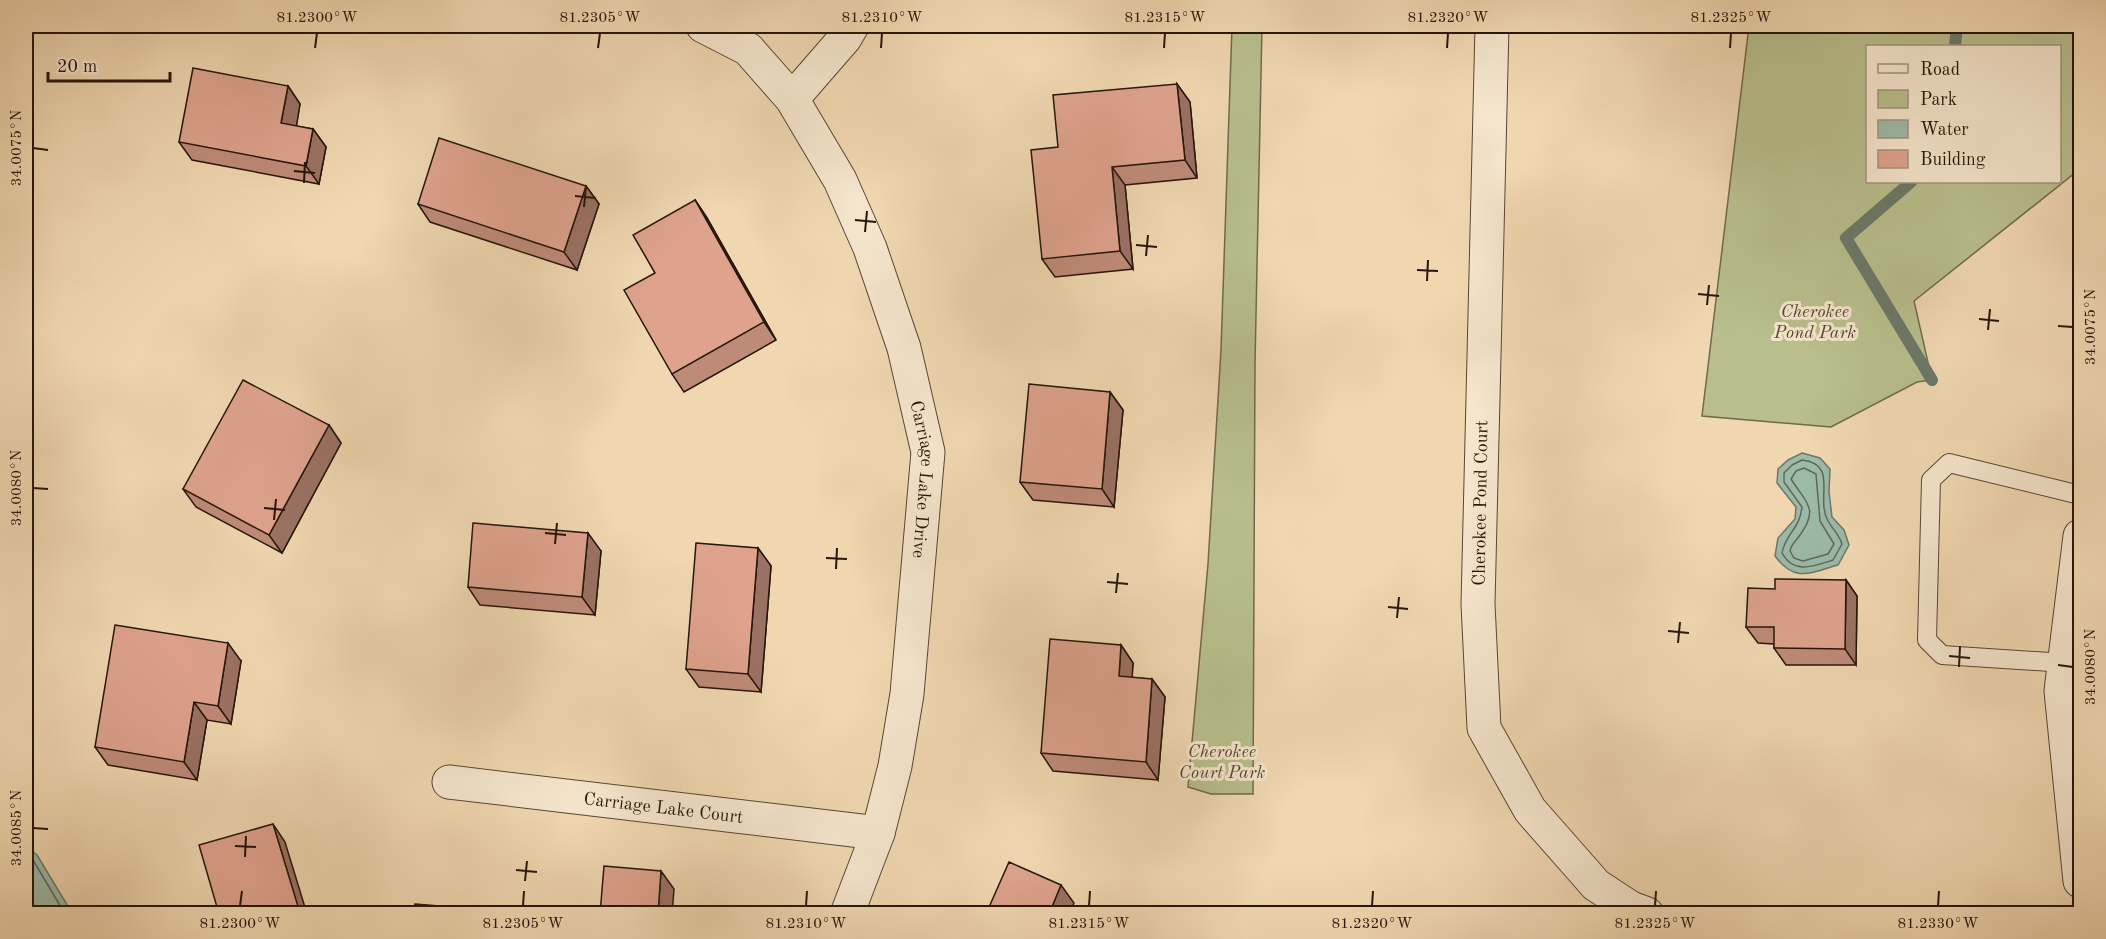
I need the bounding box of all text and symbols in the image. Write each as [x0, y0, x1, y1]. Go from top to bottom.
text: 81.2300°W [276, 11, 358, 26]
text: 81.2305°W [559, 11, 641, 26]
text: 81.2310°W [841, 11, 923, 26]
text: 81.2315°W [1124, 11, 1206, 26]
text: 81.2320°W [1407, 11, 1489, 26]
text: 81.2325°W [1690, 11, 1772, 26]
scale bar [48, 45, 170, 83]
legend [1866, 45, 2061, 183]
text: 20 m [57, 58, 97, 76]
text: Road [1920, 61, 1960, 79]
text: Park [1920, 91, 1957, 109]
text: 34.0075°N [10, 109, 25, 186]
text: Water [1920, 121, 1969, 139]
text: Building [1920, 151, 1986, 169]
text: 34.0075°N [2084, 288, 2099, 365]
park label: Cherokee Pond Park [1773, 303, 1856, 342]
street label: Carriage Lake Drive [906, 399, 936, 559]
street label: Cherokee Pond Court [1471, 420, 1491, 586]
text: 34.0080°N [10, 449, 25, 526]
text: 34.0080°N [2084, 628, 2099, 705]
park label: Cherokee Court Park [1179, 743, 1265, 782]
text: 34.0085°N [10, 789, 25, 866]
street label: Carriage Lake Court [583, 790, 744, 827]
text: 81.2300°W [199, 917, 281, 932]
text: 81.2305°W [482, 917, 564, 932]
text: 81.2310°W [765, 917, 847, 932]
text: 81.2315°W [1048, 917, 1130, 932]
text: 81.2320°W [1331, 917, 1413, 932]
text: 81.2325°W [1614, 917, 1696, 932]
text: 81.2330°W [1897, 917, 1979, 932]

